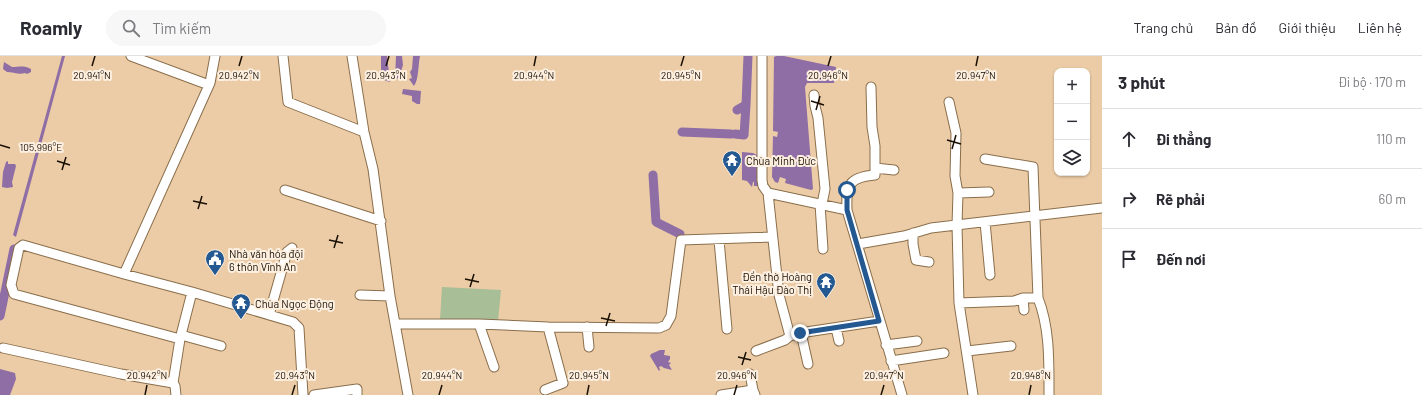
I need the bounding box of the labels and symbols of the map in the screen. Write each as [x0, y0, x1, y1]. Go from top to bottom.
text: 20.941°N [73, 69, 111, 81]
text: 20.942°N [219, 69, 259, 81]
text: 20.943°N [366, 69, 406, 81]
text: 20.944°N [514, 69, 554, 81]
text: 20.945°N [661, 69, 701, 81]
text: 20.946°N [808, 69, 848, 81]
text: 20.947°N [956, 69, 996, 81]
text: 105.996°E [20, 141, 62, 153]
temple icon: Chùa Minh Đức [721, 149, 743, 177]
place label: Chùa Minh Đức [746, 154, 816, 167]
route start [838, 181, 856, 199]
place label: Nhà văn hóa đội 6 thôn Vĩnh An [229, 247, 303, 273]
public building icon: Nhà văn hóa đội 6 thôn Vĩnh An [204, 248, 226, 276]
place label: Đền thờ Hoàng Thái Hậu Đào Thị [732, 270, 812, 296]
temple icon: Đền thờ Hoàng Thái Hậu Đào Thị [815, 271, 837, 299]
temple icon: Chùa Ngọc Động [230, 292, 252, 320]
place label: Chùa Ngọc Động [255, 297, 334, 310]
route end [791, 324, 809, 342]
text: 20.942°N [127, 369, 167, 381]
text: 20.943°N [275, 369, 315, 381]
text: 20.944°N [422, 369, 462, 381]
text: 20.945°N [569, 369, 609, 381]
text: 20.946°N [717, 369, 757, 381]
text: 20.947°N [864, 369, 904, 381]
text: 20.948°N [1011, 369, 1051, 381]

